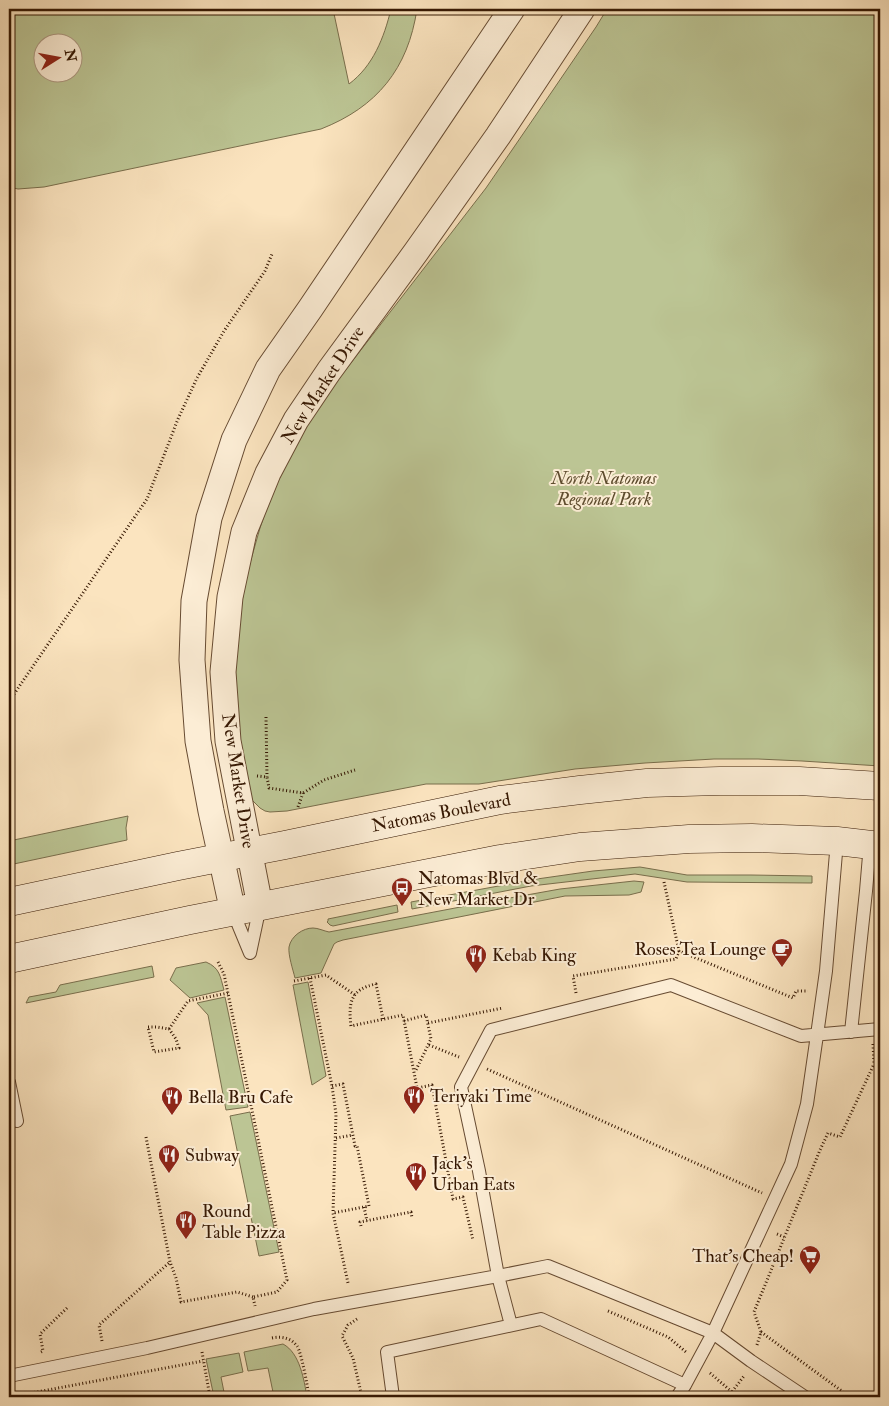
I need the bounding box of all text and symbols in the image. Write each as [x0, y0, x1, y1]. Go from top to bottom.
north arrow [32, 32, 82, 82]
text: N [61, 47, 80, 64]
street label: New Market Drive [276, 321, 370, 448]
park label: North Natomas Regional Park [551, 467, 657, 511]
street label: New Market Drive [216, 712, 260, 851]
street label: Natomas Boulevard [369, 788, 513, 838]
place label: Natomas Blvd & New Market Dr [418, 867, 538, 911]
bus stop icon: Natomas Blvd & New Market Dr [390, 876, 414, 907]
cafe icon: Roses Tea Lounge [770, 937, 794, 968]
place label: Roses Tea Lounge [634, 938, 766, 961]
restaurant icon: Kebab King [464, 943, 488, 974]
place label: Kebab King [492, 944, 577, 967]
restaurant icon: Teriyaki Time [402, 1084, 426, 1115]
restaurant icon: Bella Bru Cafe [160, 1085, 184, 1116]
place label: Teriyaki Time [430, 1085, 532, 1108]
place label: Bella Bru Cafe [188, 1086, 293, 1109]
restaurant icon: Subway [157, 1143, 181, 1174]
place label: Subway [185, 1144, 240, 1167]
place label: Jack's Urban Eats [431, 1152, 515, 1196]
restaurant icon: Jack's Urban Eats [404, 1161, 428, 1192]
place label: Round Table Pizza [202, 1200, 286, 1244]
restaurant icon: Round Table Pizza [174, 1209, 198, 1240]
supermarket icon: That’s Cheap! [798, 1244, 822, 1275]
place label: That’s Cheap! [692, 1245, 794, 1268]

